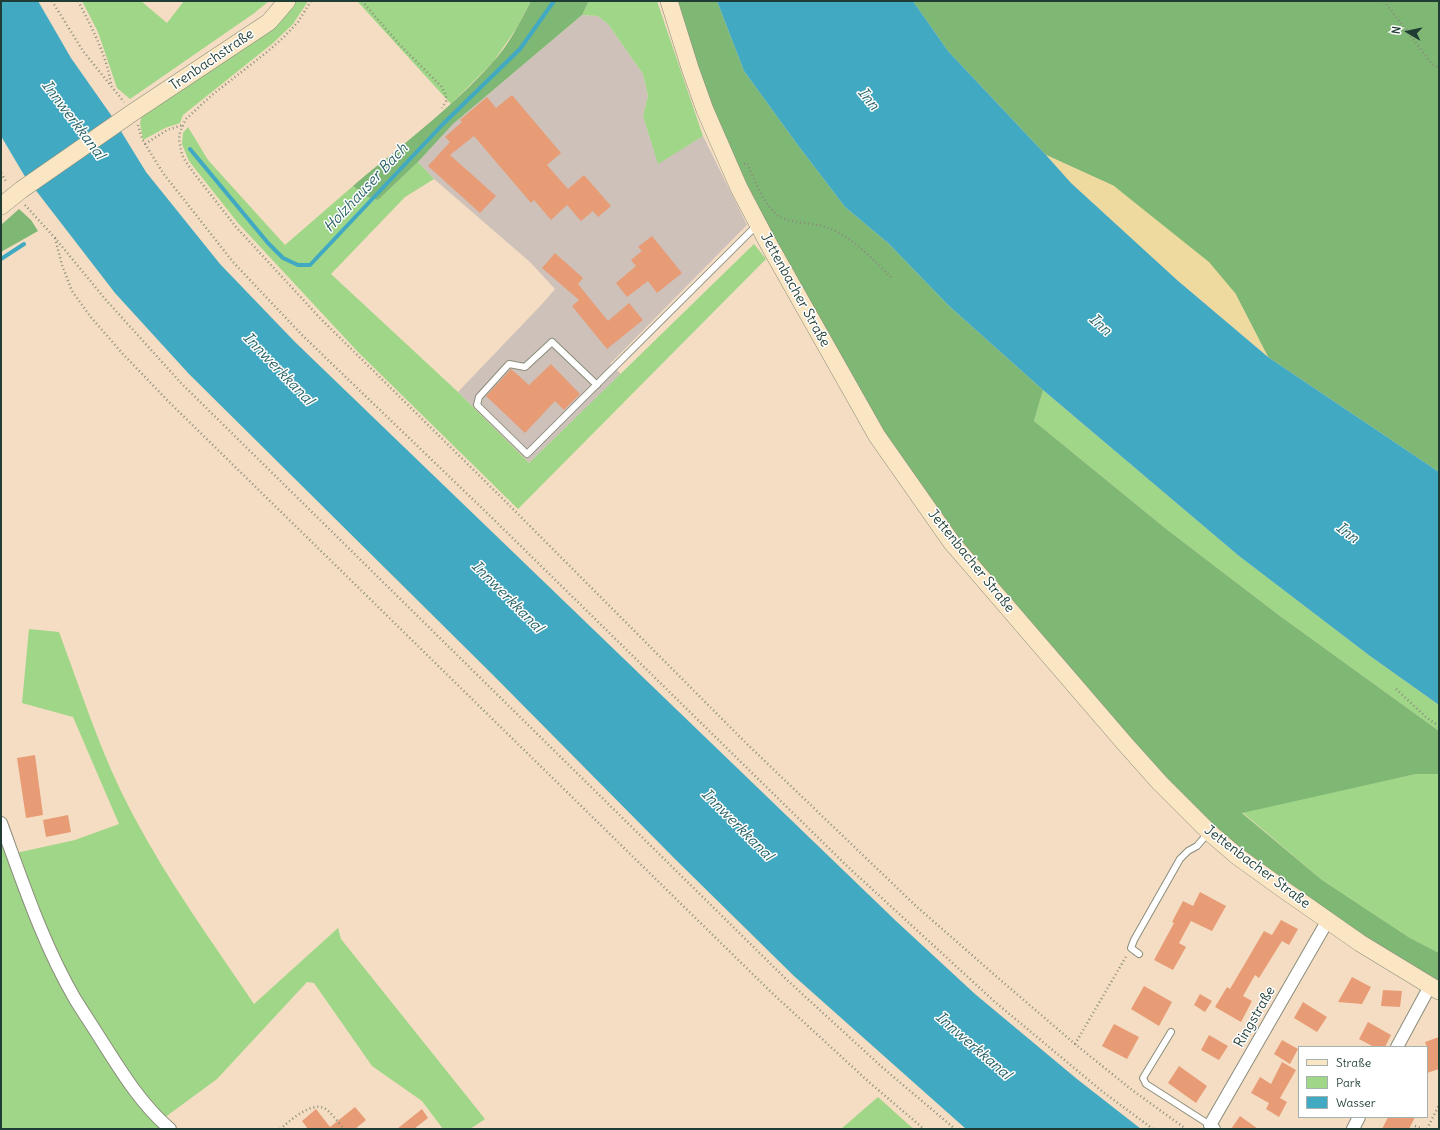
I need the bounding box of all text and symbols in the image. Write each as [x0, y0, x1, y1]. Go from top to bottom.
north arrow [1388, 12, 1428, 52]
text: N [1389, 25, 1404, 35]
street label: Trenbachstraße [167, 26, 257, 94]
water label: Innwerkkanal [38, 77, 108, 163]
water label: Inn [854, 84, 882, 114]
water label: Holzhauser Bach [320, 140, 412, 236]
street label: Jettenbacher Straße [757, 230, 833, 350]
water label: Inn [1085, 310, 1115, 340]
water label: Innwerkkanal [239, 329, 317, 409]
street label: Jettenbacher Straße [924, 506, 1018, 616]
water label: Inn [1332, 519, 1362, 547]
water label: Innwerkkanal [467, 557, 547, 637]
water label: Innwerkkanal [697, 785, 777, 865]
street label: Jettenbacher Straße [1201, 822, 1313, 912]
street label: Ringstraße [1231, 983, 1279, 1051]
water label: Innwerkkanal [932, 1008, 1014, 1084]
legend [1298, 1046, 1428, 1118]
text: Straße [1336, 1055, 1371, 1070]
text: Park [1336, 1075, 1361, 1090]
text: Wasser [1336, 1095, 1376, 1110]

